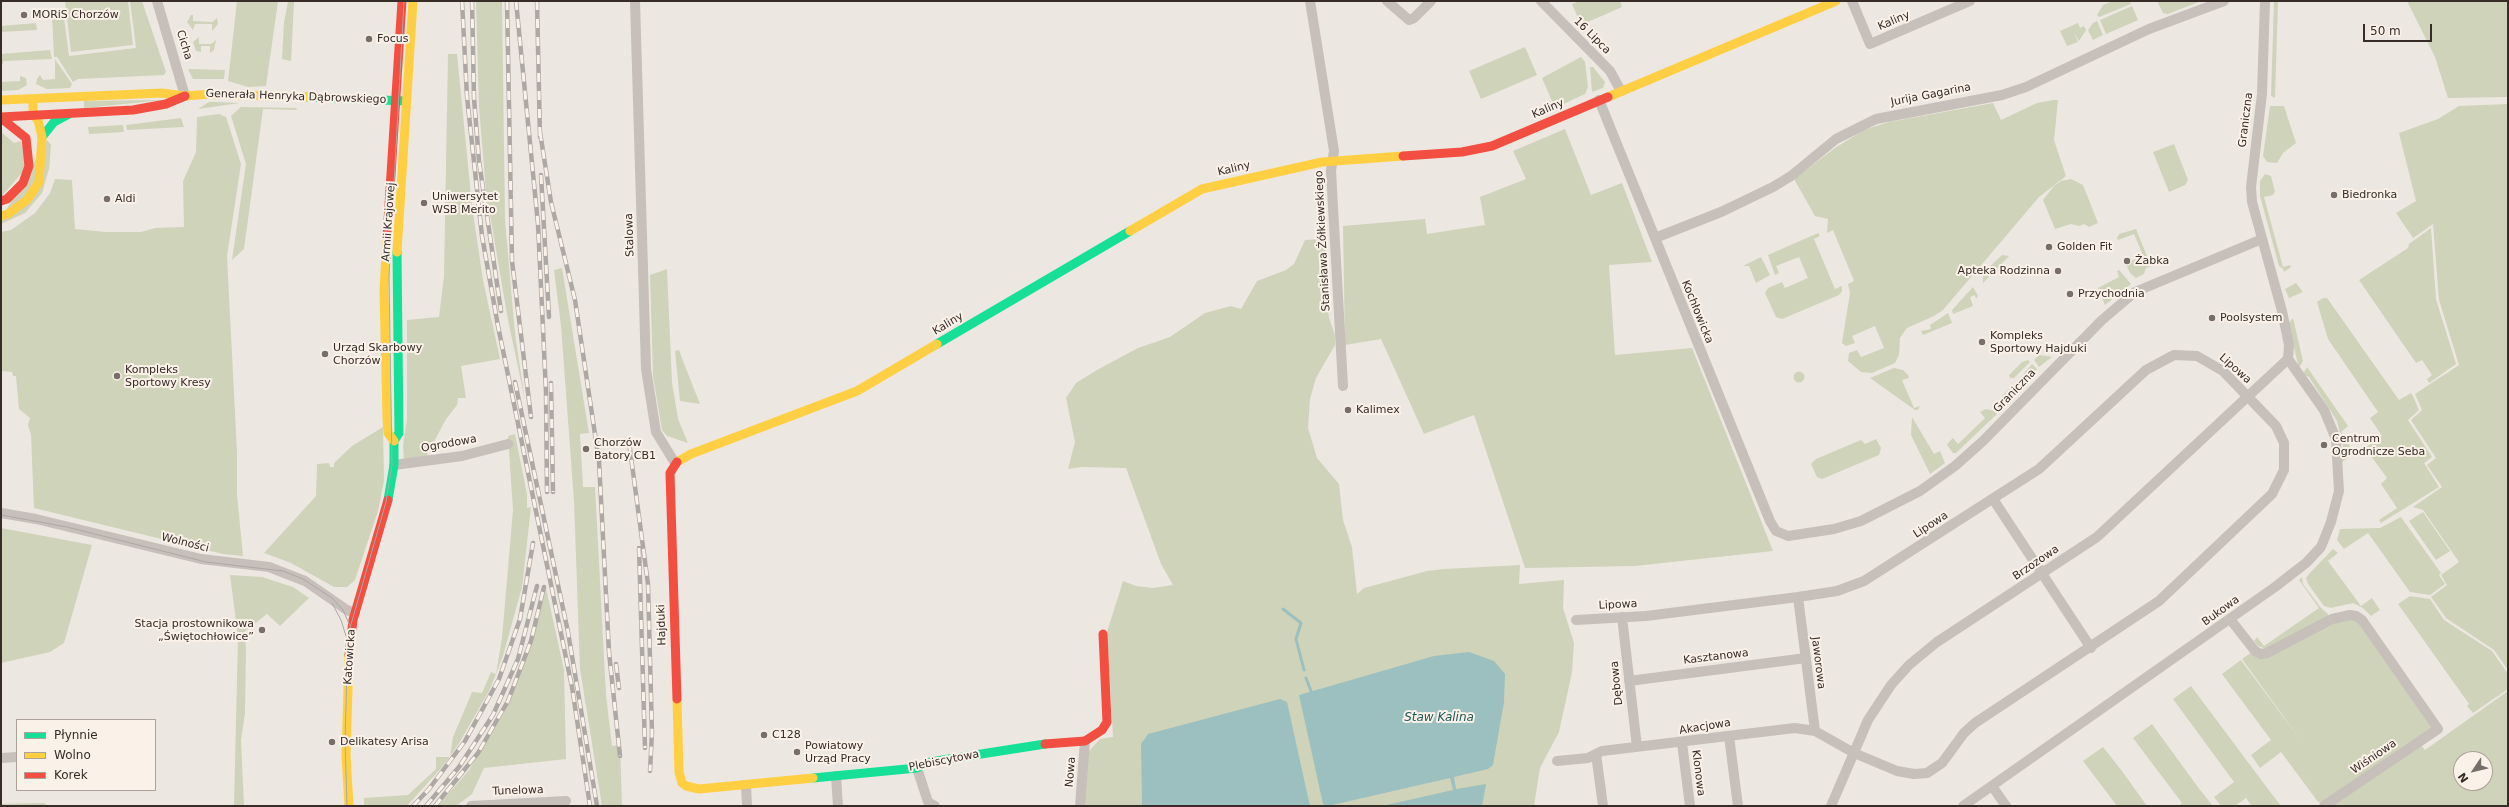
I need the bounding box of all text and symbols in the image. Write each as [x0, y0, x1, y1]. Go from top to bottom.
place label: MORiS Chorzów [32, 8, 119, 22]
street label: Kaliny [1876, 8, 1912, 34]
marker: MORiS Chorzów [19, 10, 29, 20]
street label: 16 Lipca [1571, 15, 1613, 57]
scale bar [2365, 16, 2434, 42]
text: 50 m [2370, 24, 2401, 38]
street label: Cicha [173, 28, 195, 62]
place label: Focus [377, 32, 408, 46]
marker: Focus [364, 34, 374, 44]
street label: Jurija Gagarina [1890, 81, 1972, 109]
street label: Generała Henryka Dąbrowskiego [205, 87, 387, 107]
street label: Graniczna [2236, 92, 2256, 148]
street label: Kaliny [1530, 96, 1566, 122]
street label: Kaliny [1216, 159, 1252, 179]
street label: Stanisława Żółkiewskiego [1313, 170, 1333, 312]
street label: Armii Krajowej [380, 182, 398, 262]
place label: Biedronka [2342, 188, 2397, 202]
place label: Uniwersytet WSB Merito [432, 190, 498, 216]
marker: Biedronka [2329, 190, 2339, 200]
place label: Aldi [115, 192, 136, 206]
marker: Aldi [102, 194, 112, 204]
marker: Uniwersytet WSB Merito [419, 198, 429, 208]
street label: Stalowa [623, 213, 637, 257]
place label: Golden Fit [2057, 240, 2112, 254]
marker: Golden Fit [2044, 242, 2054, 252]
place label: Żabka [2135, 254, 2169, 268]
marker: Żabka [2122, 256, 2132, 266]
place label: Apteka Rodzinna [1958, 264, 2050, 278]
marker: Apteka Rodzinna [2053, 266, 2063, 276]
street label: Kochłowicka [1678, 278, 1716, 346]
place label: Przychodnia [2078, 287, 2145, 301]
marker: Przychodnia [2065, 289, 2075, 299]
street label: Kaliny [930, 310, 966, 338]
place label: Poolsystem [2220, 311, 2283, 325]
marker: Poolsystem [2207, 313, 2217, 323]
place label: Kompleks Sportowy Hajduki [1990, 329, 2087, 355]
marker: Kompleks Sportowy Hajduki [1977, 337, 1987, 347]
place label: Urząd Skarbowy Chorzów [333, 341, 422, 367]
marker: Urząd Skarbowy Chorzów [320, 349, 330, 359]
street label: Lipowa [2216, 351, 2254, 387]
place label: Kompleks Sportowy Kresy [125, 363, 211, 389]
street label: Graniczna [1991, 367, 2039, 415]
marker: Kompleks Sportowy Kresy [112, 371, 122, 381]
place label: Kalimex [1356, 403, 1400, 417]
marker: Kalimex [1343, 405, 1353, 415]
place label: Centrum Ogrodnicze Seba [2332, 432, 2425, 458]
street label: Ogrodowa [420, 433, 478, 455]
place label: Chorzów Batory CB1 [594, 436, 656, 462]
marker: Centrum Ogrodnicze Seba [2319, 440, 2329, 450]
marker: Chorzów Batory CB1 [581, 444, 591, 454]
street label: Lipowa [1911, 509, 1951, 541]
street label: Wolności [160, 531, 210, 555]
street label: Brzozowa [2010, 543, 2062, 583]
street label: Bukowa [2200, 593, 2242, 629]
street label: Lipowa [1598, 597, 1638, 613]
street label: Hajduki [655, 604, 669, 646]
place label: Stacja prostownikowa „Świętochłowice” [134, 617, 254, 643]
marker: Stacja prostownikowa „Świętochłowice” [257, 625, 267, 635]
street label: Katowicka [341, 629, 359, 685]
street label: Jaworowa [1808, 636, 1828, 690]
street label: Kasztanowa [1683, 646, 1749, 668]
street label: Dębowa [1608, 660, 1626, 706]
water label: Staw Kalina [1404, 711, 1474, 725]
street label: Akacjowa [1678, 716, 1732, 738]
legend [16, 719, 156, 791]
text: Płynnie [54, 728, 98, 742]
place label: C128 [772, 728, 801, 742]
marker: C128 [759, 730, 769, 740]
place label: Delikatesy Arisa [340, 735, 429, 749]
marker: Delikatesy Arisa [327, 737, 337, 747]
street label: Wiśniowa [2349, 737, 2399, 777]
place label: Powiatowy Urząd Pracy [805, 739, 871, 765]
marker: Powiatowy Urząd Pracy [792, 747, 802, 757]
text: Wolno [54, 748, 91, 762]
street label: Plebiscytowa [908, 748, 980, 774]
street label: Klonowa [1689, 749, 1707, 797]
north arrow [2453, 751, 2493, 791]
street label: Nowa [1063, 756, 1079, 788]
text: Korek [54, 768, 88, 782]
text: N [2456, 770, 2472, 785]
street label: Tunelowa [492, 784, 544, 798]

